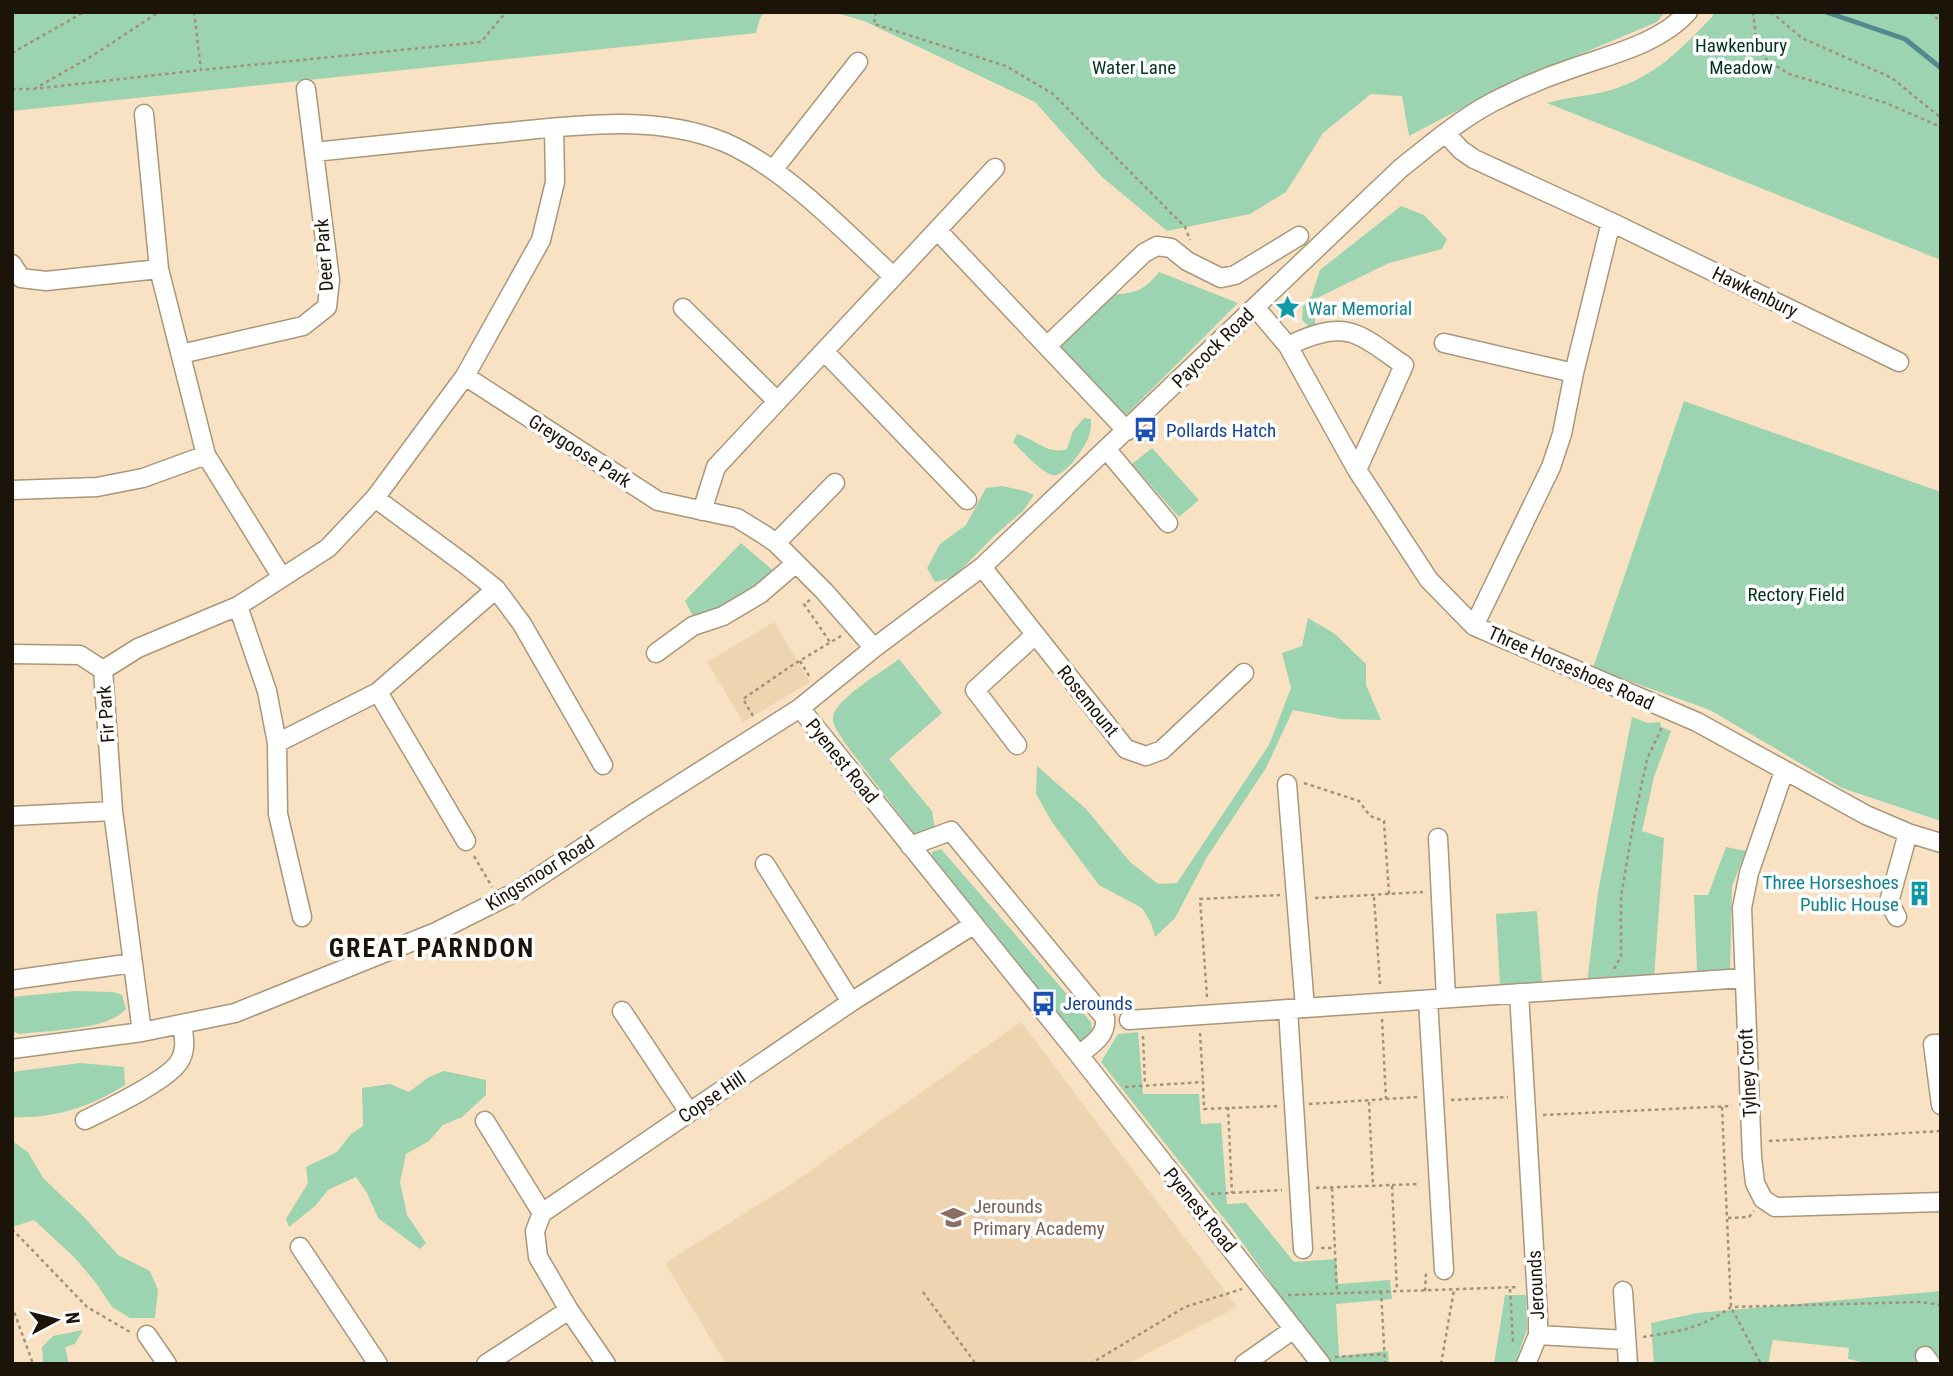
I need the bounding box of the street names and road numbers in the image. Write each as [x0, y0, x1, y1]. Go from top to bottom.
street label: Deer Park [310, 218, 338, 292]
street label: Hawkenbury [1709, 261, 1802, 323]
street label: Paycock Road [1167, 303, 1259, 393]
street label: Greygoose Park [524, 409, 636, 493]
street label: Three Horseshoes Road [1485, 621, 1657, 715]
street label: Rosemount [1052, 661, 1124, 741]
street label: Fir Park [92, 684, 119, 743]
street label: Pyenest Road [801, 714, 883, 808]
street label: Kingsmoor Road [481, 830, 599, 916]
street label: Tylney Croft [1734, 1028, 1762, 1118]
street label: Copse Hill [674, 1066, 750, 1128]
street label: Pyenest Road [1159, 1163, 1241, 1257]
street label: Jerounds [1523, 1250, 1549, 1320]

